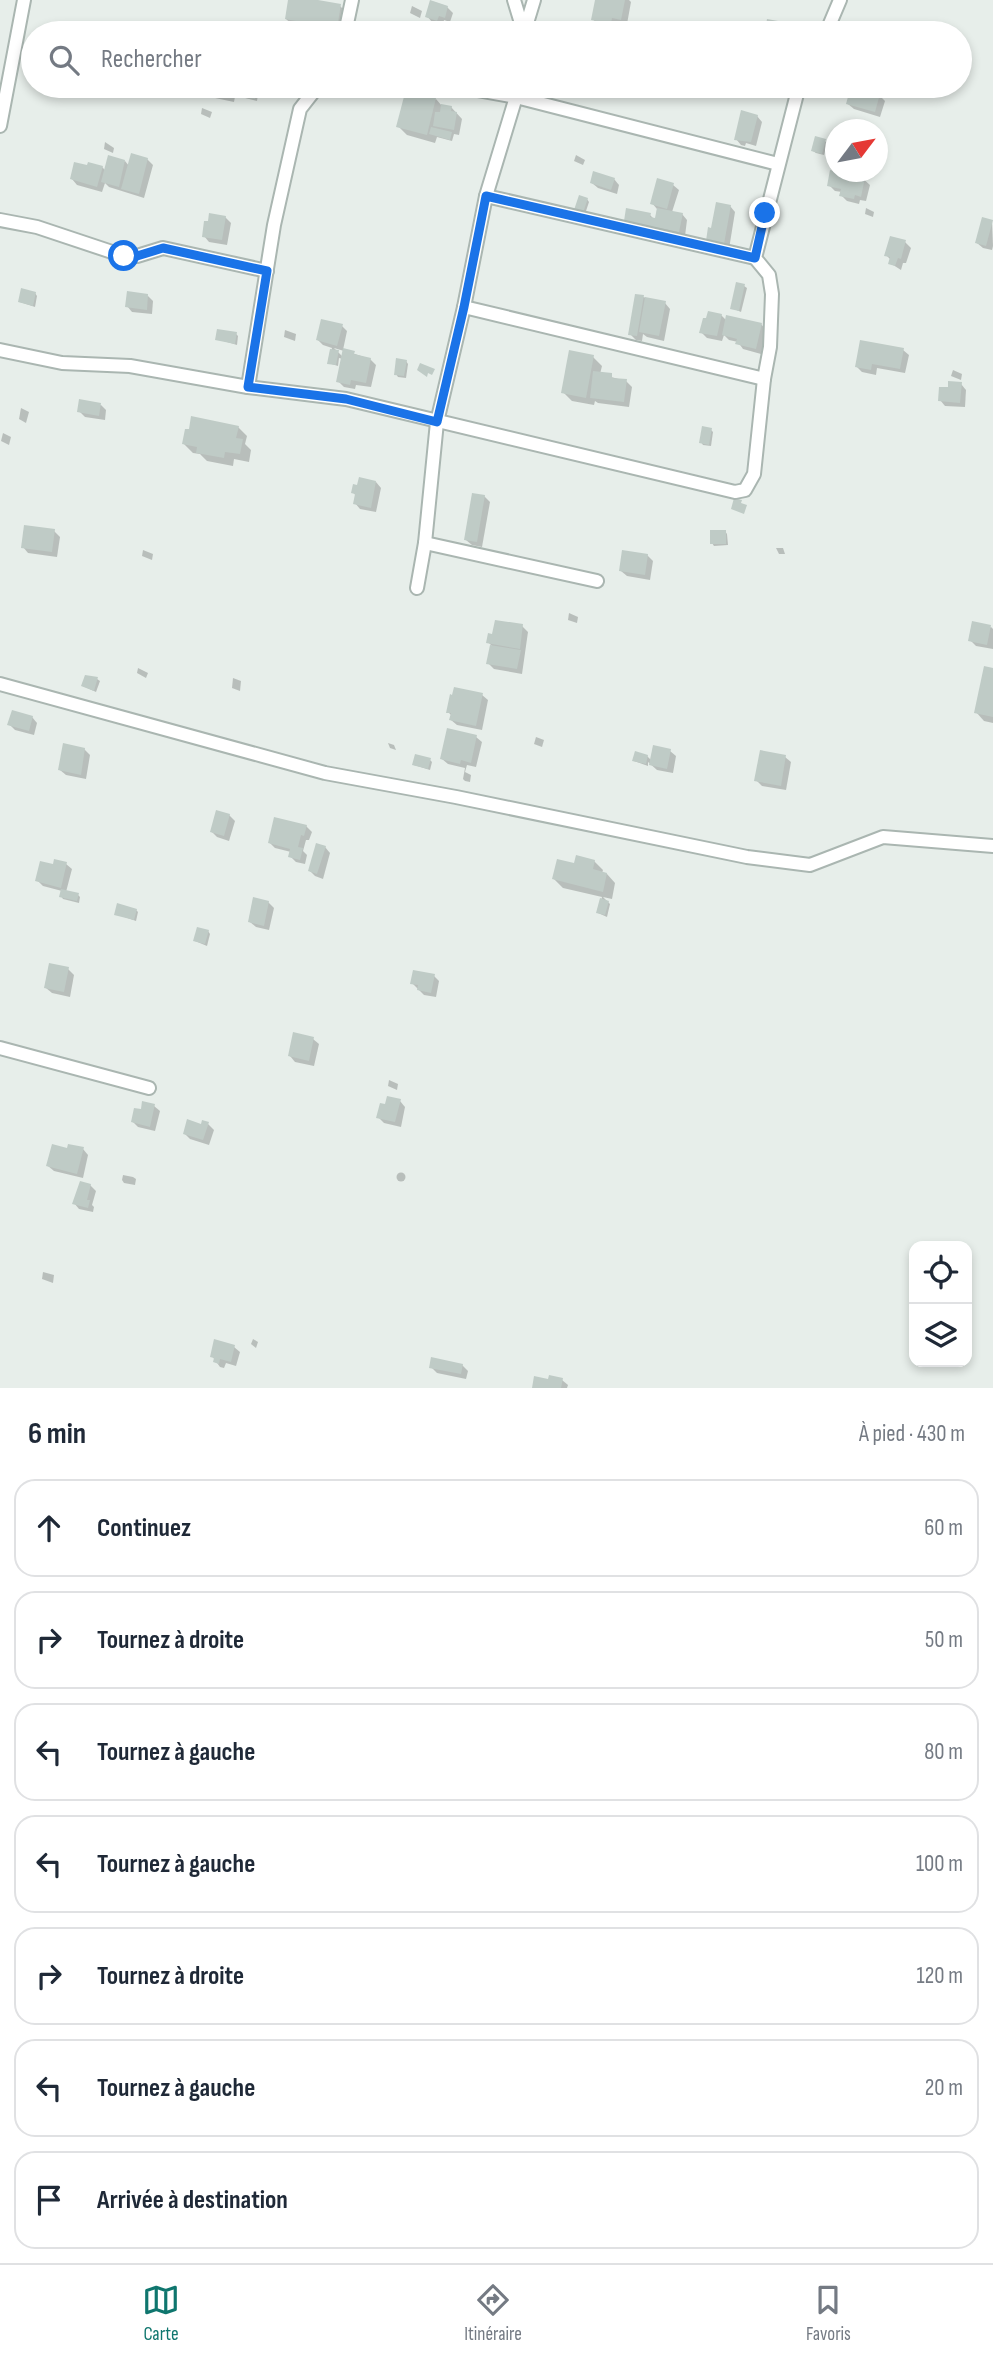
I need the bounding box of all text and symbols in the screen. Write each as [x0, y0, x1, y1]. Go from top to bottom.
search box [21, 21, 972, 98]
icon: search [45, 41, 83, 79]
text: Rechercher [101, 44, 202, 75]
north arrow [825, 119, 888, 182]
route end [749, 197, 780, 228]
route start [108, 240, 139, 271]
map controls [909, 1241, 972, 1367]
button: locate [909, 1241, 972, 1304]
button: layers [909, 1304, 972, 1367]
text: 6 min [28, 1416, 86, 1452]
text: À pied · 430 m [859, 1420, 965, 1448]
icon: ahead [30, 1509, 68, 1547]
text: Continuez [97, 1513, 191, 1544]
text: 60 m [924, 1514, 963, 1542]
icon: right [30, 1621, 68, 1659]
text: Tournez à droite [97, 1625, 244, 1656]
text: 50 m [925, 1626, 963, 1654]
icon: left [30, 1733, 68, 1771]
text: Tournez à gauche [97, 1737, 255, 1768]
text: 80 m [924, 1738, 963, 1766]
icon: left [30, 1845, 68, 1883]
text: Tournez à gauche [97, 1849, 255, 1880]
text: 100 m [916, 1850, 963, 1878]
icon: right [30, 1957, 68, 1995]
text: Tournez à droite [97, 1961, 244, 1992]
text: 120 m [917, 1962, 963, 1990]
icon: left [30, 2069, 68, 2107]
text: Tournez à gauche [97, 2073, 255, 2104]
text: 20 m [925, 2074, 963, 2102]
icon: arrive [30, 2181, 68, 2219]
text: Arrivée à destination [97, 2185, 288, 2216]
tab: Carte [142, 2281, 180, 2346]
tab: Itinéraire [464, 2281, 522, 2346]
tab: Favoris [806, 2281, 851, 2346]

